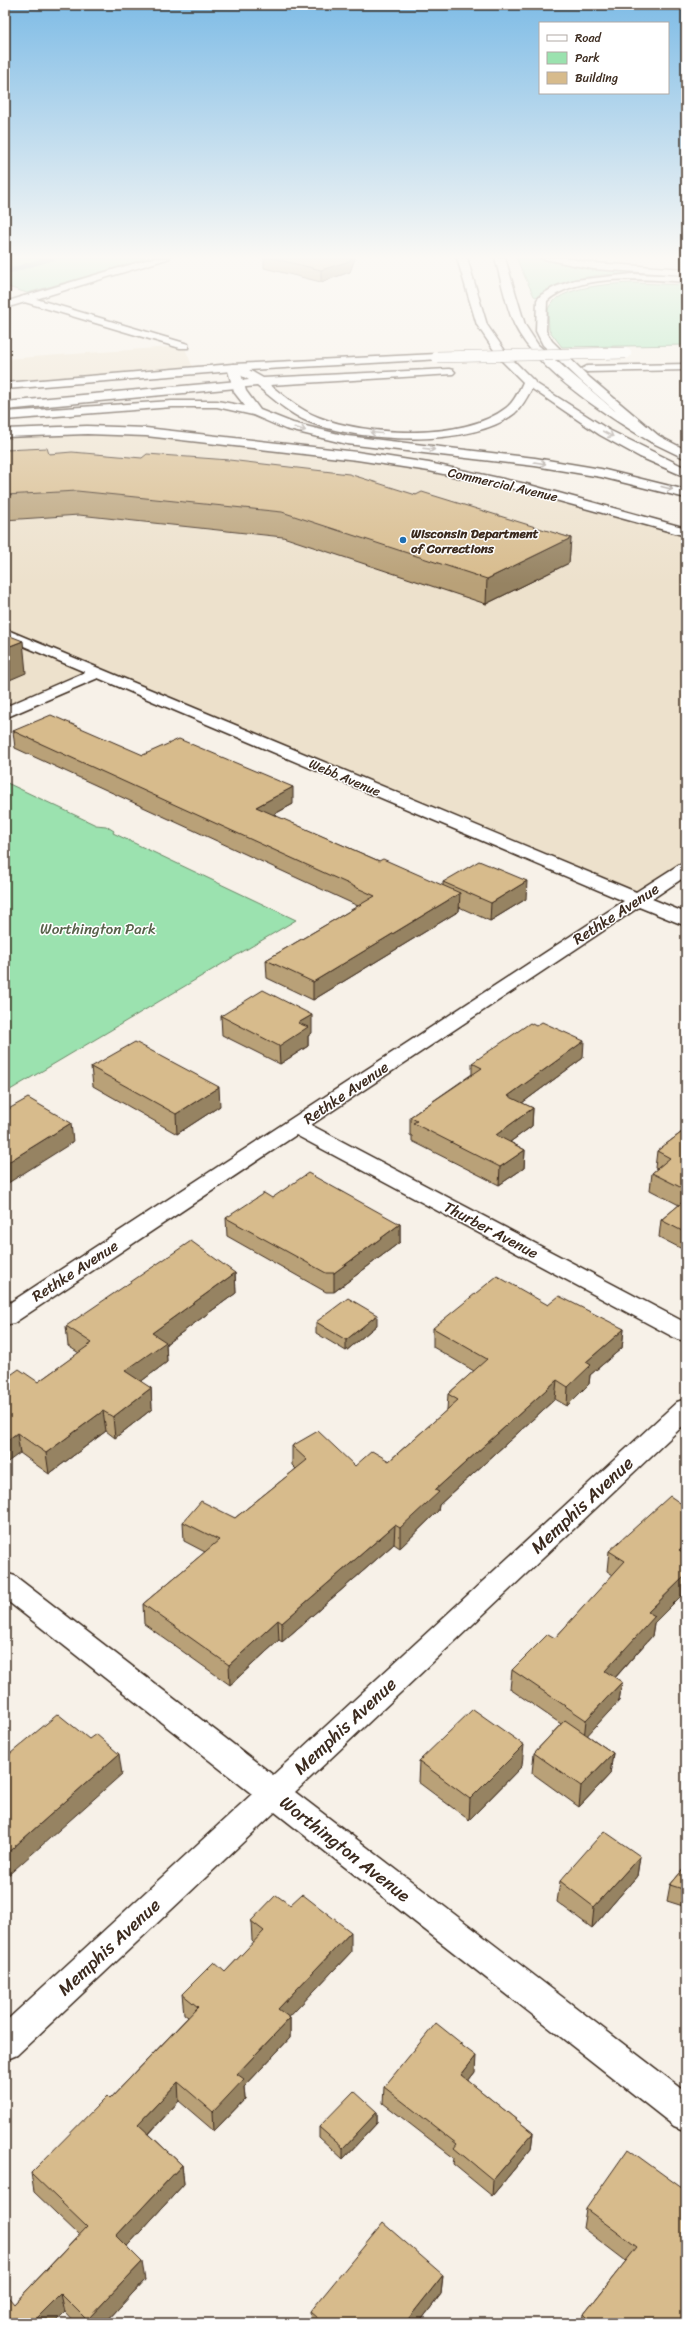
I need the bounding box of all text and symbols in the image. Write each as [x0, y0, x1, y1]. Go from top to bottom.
legend [539, 22, 669, 94]
text: Road [575, 27, 602, 49]
text: Park [575, 47, 600, 69]
text: Building [575, 67, 618, 89]
one-way arrow [294, 426, 307, 433]
one-way arrow [370, 430, 383, 437]
one-way arrow [602, 431, 614, 438]
one-way arrow [422, 445, 435, 453]
one-way arrow [533, 459, 546, 467]
street label: Commercial Avenue [446, 461, 560, 508]
one-way arrow [660, 485, 673, 493]
place label: Wisconsin Department of Corrections [411, 522, 539, 560]
marker: Wisconsin Department of Corrections [398, 535, 408, 545]
street label: Webb Avenue [305, 752, 385, 803]
street label: Rethke Avenue [568, 876, 665, 952]
park label: Worthington Park [40, 916, 156, 942]
street label: Rethke Avenue [298, 1054, 394, 1131]
street label: Thurber Avenue [439, 1194, 543, 1266]
street label: Rethke Avenue [27, 1233, 124, 1309]
street label: Memphis Avenue [523, 1448, 641, 1562]
street label: Memphis Avenue [286, 1669, 404, 1783]
street label: Worthington Avenue [272, 1787, 418, 1911]
street label: Memphis Avenue [50, 1890, 168, 2004]

